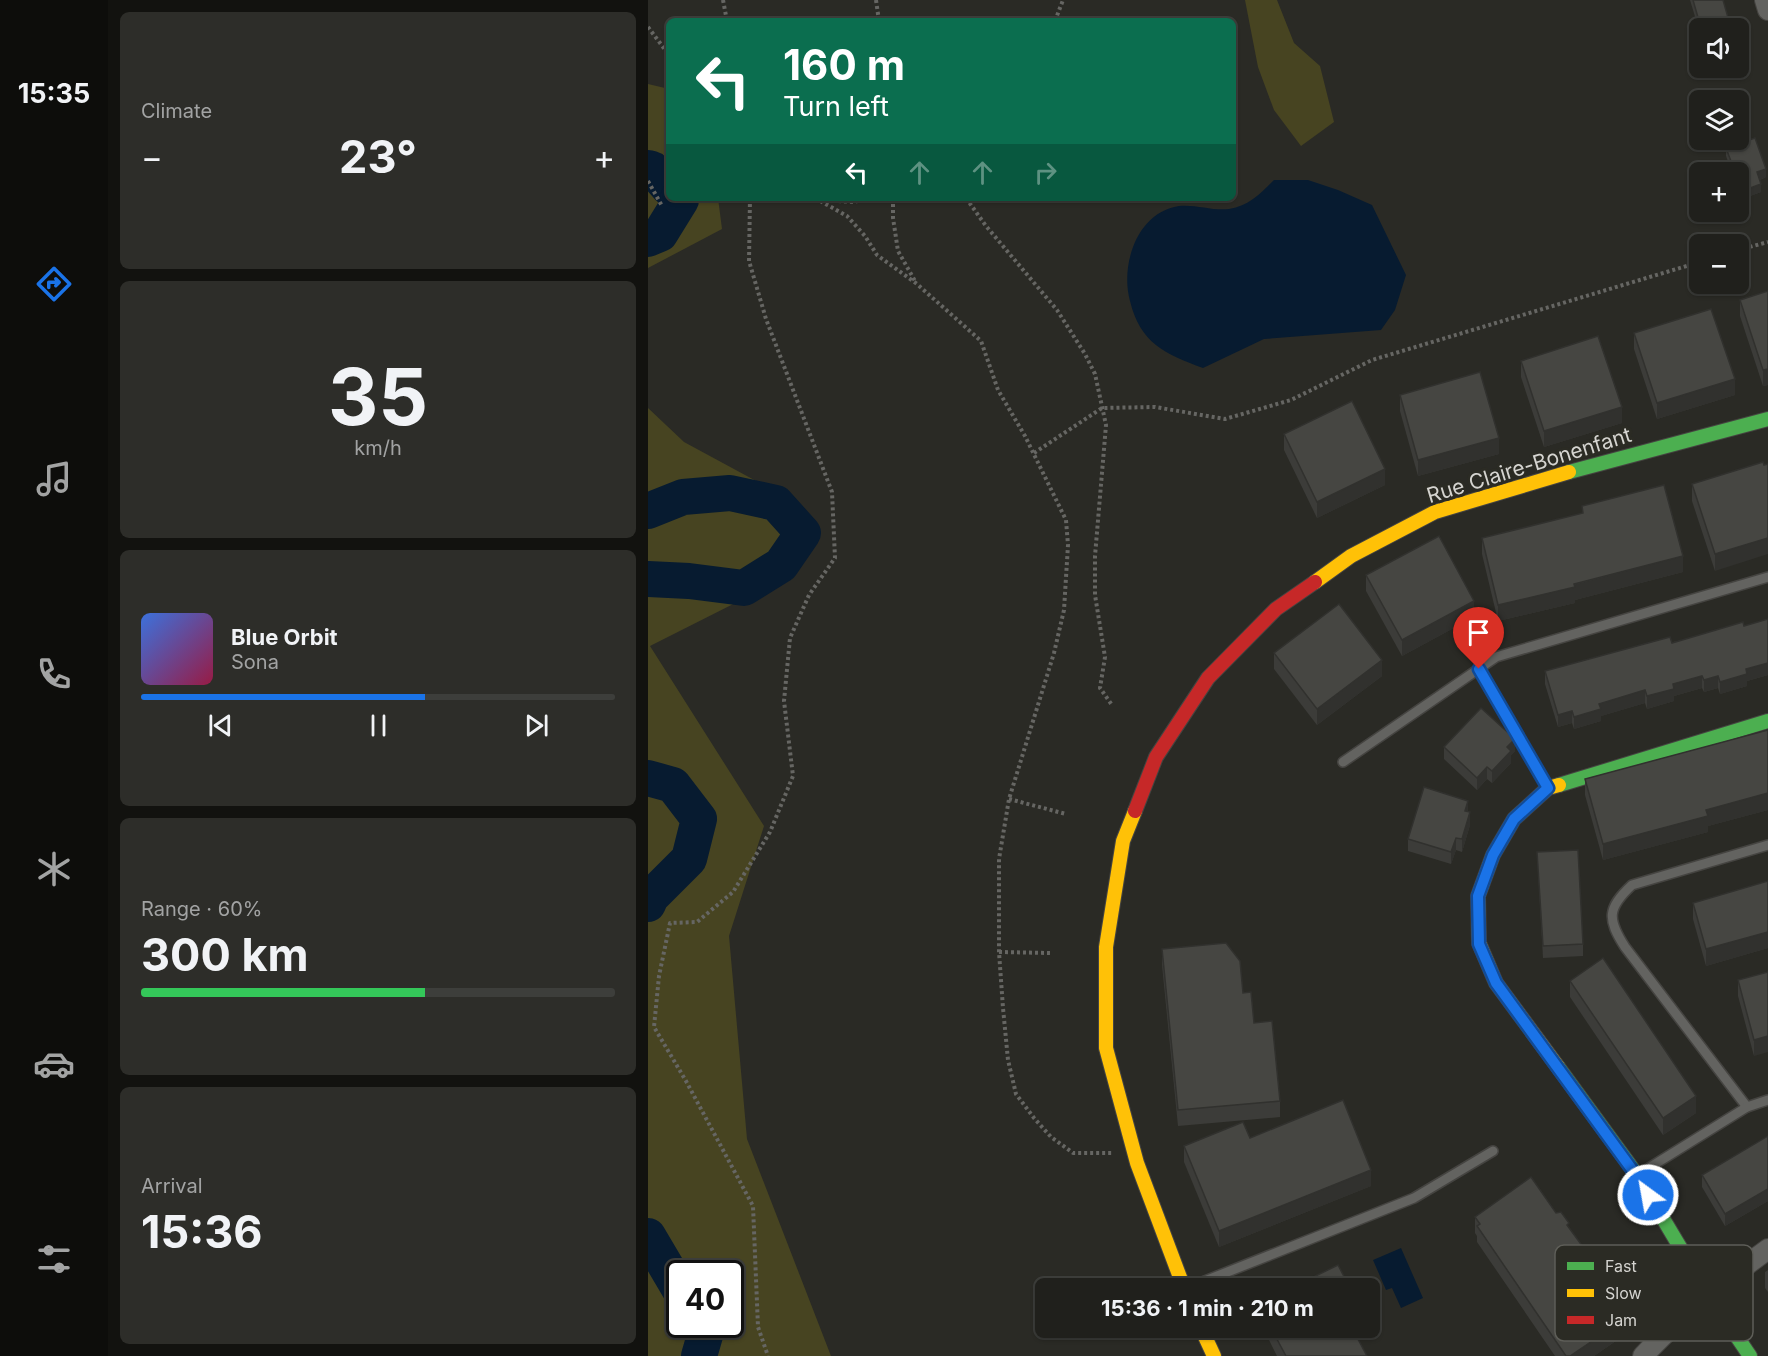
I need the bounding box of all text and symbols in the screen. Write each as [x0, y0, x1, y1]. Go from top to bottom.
map controls [1689, 18, 1749, 294]
button: sound [1689, 18, 1749, 78]
text: 160 m [783, 39, 905, 90]
icon: left [684, 42, 762, 120]
text: 15:35 [18, 77, 90, 110]
text: Turn left [783, 90, 889, 123]
button: layers [1689, 90, 1749, 150]
text: Climate [141, 99, 212, 123]
text: 23° [339, 129, 417, 184]
text: − [141, 137, 163, 177]
text: + [593, 137, 615, 177]
icon: left [840, 156, 873, 189]
icon: ahead [903, 156, 936, 189]
icon: ahead [966, 156, 999, 189]
icon: right [1029, 156, 1062, 189]
button: + [1689, 162, 1749, 222]
button: − [1689, 234, 1749, 294]
icon: directions [33, 263, 75, 305]
text: 35 [328, 349, 428, 444]
street label: Rue Claire-Bonenfant [1424, 422, 1635, 508]
text: km/h [354, 436, 402, 460]
icon: music [33, 458, 75, 500]
pin [1453, 607, 1504, 669]
icon: arrive [1462, 616, 1495, 649]
text: Blue Orbit [231, 624, 338, 650]
text: Sona [231, 650, 279, 674]
icon: phone [33, 653, 75, 695]
icon: previous [204, 709, 237, 742]
icon: pause [362, 709, 395, 742]
icon: next [520, 709, 553, 742]
icon: climate [33, 848, 75, 890]
text: Range · 60% [141, 897, 262, 921]
text: 300 km [141, 927, 309, 982]
icon: car [33, 1043, 75, 1085]
position arrow [1616, 1163, 1680, 1227]
text: Arrival [141, 1174, 203, 1198]
text: 15:36 [141, 1204, 262, 1259]
icon: filters [33, 1238, 75, 1280]
legend [1555, 1245, 1753, 1341]
text: Fast [1605, 1256, 1637, 1276]
speed limit sign: 40 [666, 1260, 744, 1338]
text: Slow [1605, 1283, 1642, 1303]
text: 15:36 · 1 min · 210 m [1101, 1295, 1314, 1321]
text: Jam [1605, 1310, 1637, 1330]

